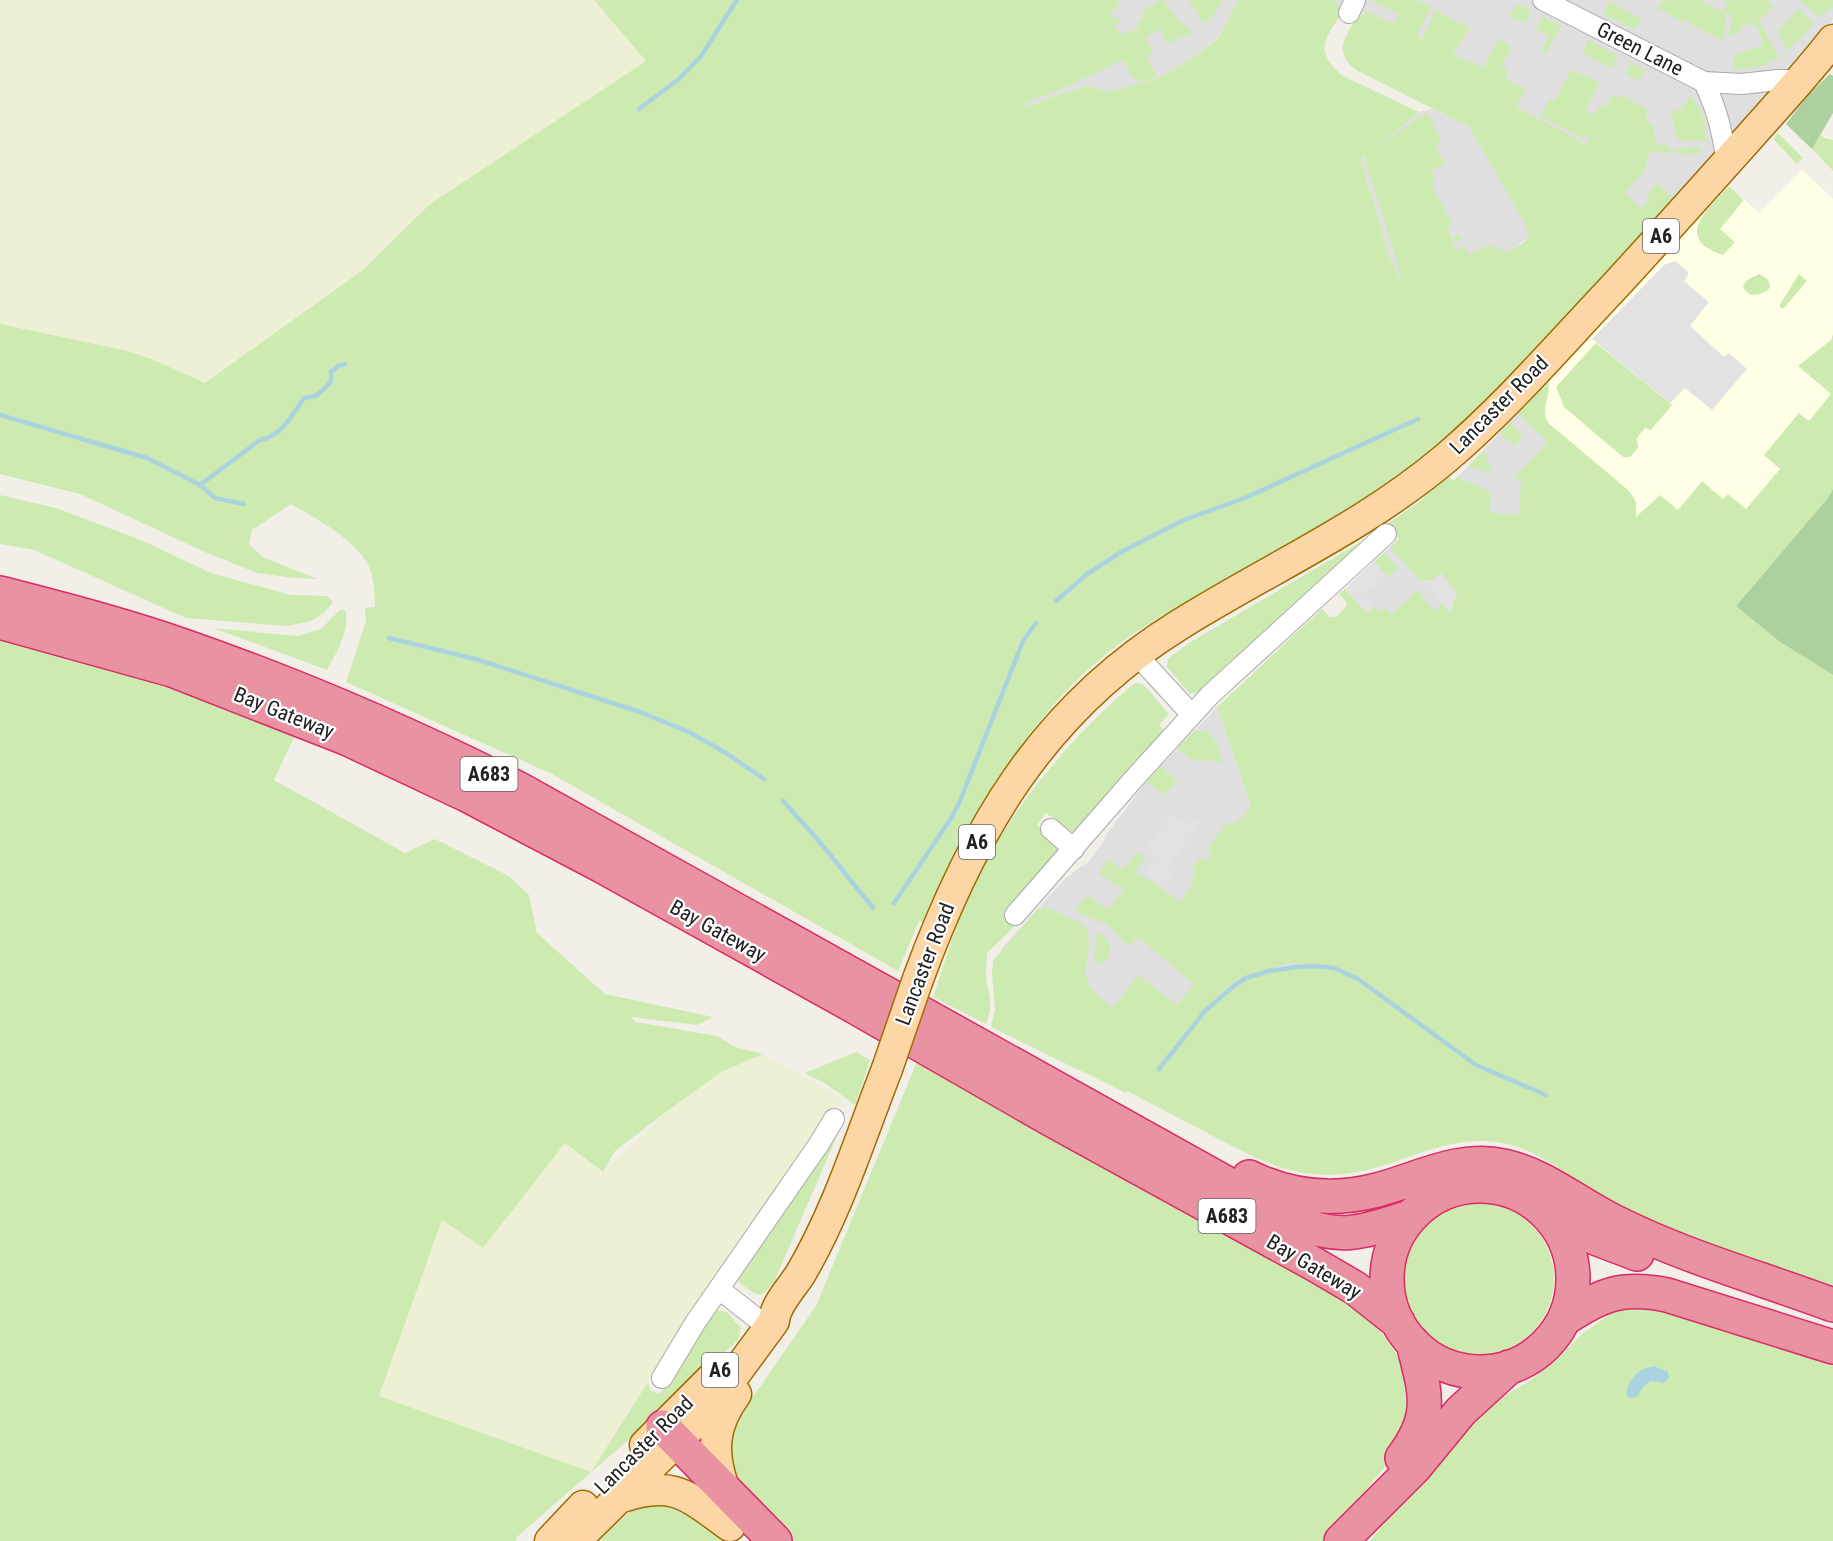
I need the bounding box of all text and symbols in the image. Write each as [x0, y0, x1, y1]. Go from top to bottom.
street label: Green Lane [1593, 17, 1687, 81]
road number: A6 [1643, 219, 1679, 253]
street label: Lancaster Road [1445, 351, 1553, 459]
street label: Bay Gateway [230, 682, 338, 744]
road number: A683 [460, 757, 518, 791]
road number: A6 [959, 825, 995, 859]
street label: Bay Gateway [666, 895, 770, 967]
street label: Lancaster Road [891, 899, 959, 1029]
road number: A683 [1198, 1199, 1256, 1233]
street label: Bay Gateway [1262, 1229, 1366, 1305]
road number: A6 [702, 1353, 738, 1387]
street label: Lancaster Road [590, 1391, 698, 1499]

